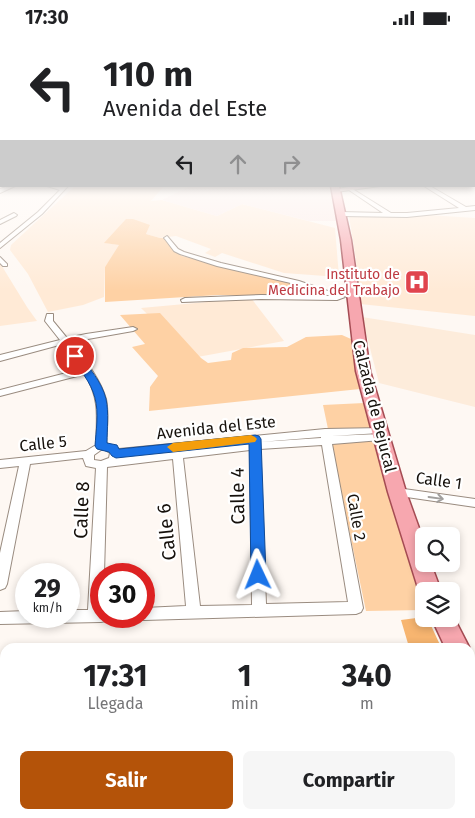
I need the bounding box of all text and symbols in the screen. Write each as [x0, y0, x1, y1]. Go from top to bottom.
text: 17:30 [25, 6, 69, 29]
text: 110 m [103, 53, 193, 95]
icon: left [20, 55, 85, 120]
text: Avenida del Este [103, 95, 267, 122]
icon: left [171, 150, 199, 178]
icon: ahead [224, 150, 252, 178]
icon: right [277, 150, 305, 178]
place label: Instituto de Medicina del Trabajo [268, 266, 400, 299]
hospital icon: Instituto de Medicina del Trabajo [404, 269, 430, 295]
pin [54, 335, 96, 377]
street label: Calzada de Bejucal [349, 338, 400, 475]
icon: arrive [61, 342, 89, 370]
street label: Avenida del Este [156, 412, 276, 443]
street label: Calle 5 [18, 432, 68, 455]
street label: Calle 4 [226, 467, 249, 525]
street label: Calle 1 [415, 468, 463, 493]
street label: Calle 8 [69, 481, 94, 539]
street label: Calle 2 [343, 492, 370, 542]
one-way arrow [428, 493, 444, 503]
street label: Calle 6 [152, 502, 181, 562]
map controls [415, 527, 460, 627]
button: search [415, 527, 460, 572]
position arrow [231, 548, 283, 600]
speed limit sign: 30 [90, 563, 155, 628]
text: 29 [34, 574, 61, 604]
button: layers [415, 582, 460, 627]
text: km/h [33, 601, 62, 615]
text: 17:31 [83, 658, 148, 694]
text: 1 [238, 658, 252, 694]
text: 340 [342, 658, 392, 694]
text: Llegada [87, 694, 144, 713]
text: min [231, 694, 259, 713]
text: m [360, 694, 374, 713]
button: Salir [20, 751, 233, 809]
button: Compartir [243, 751, 455, 809]

